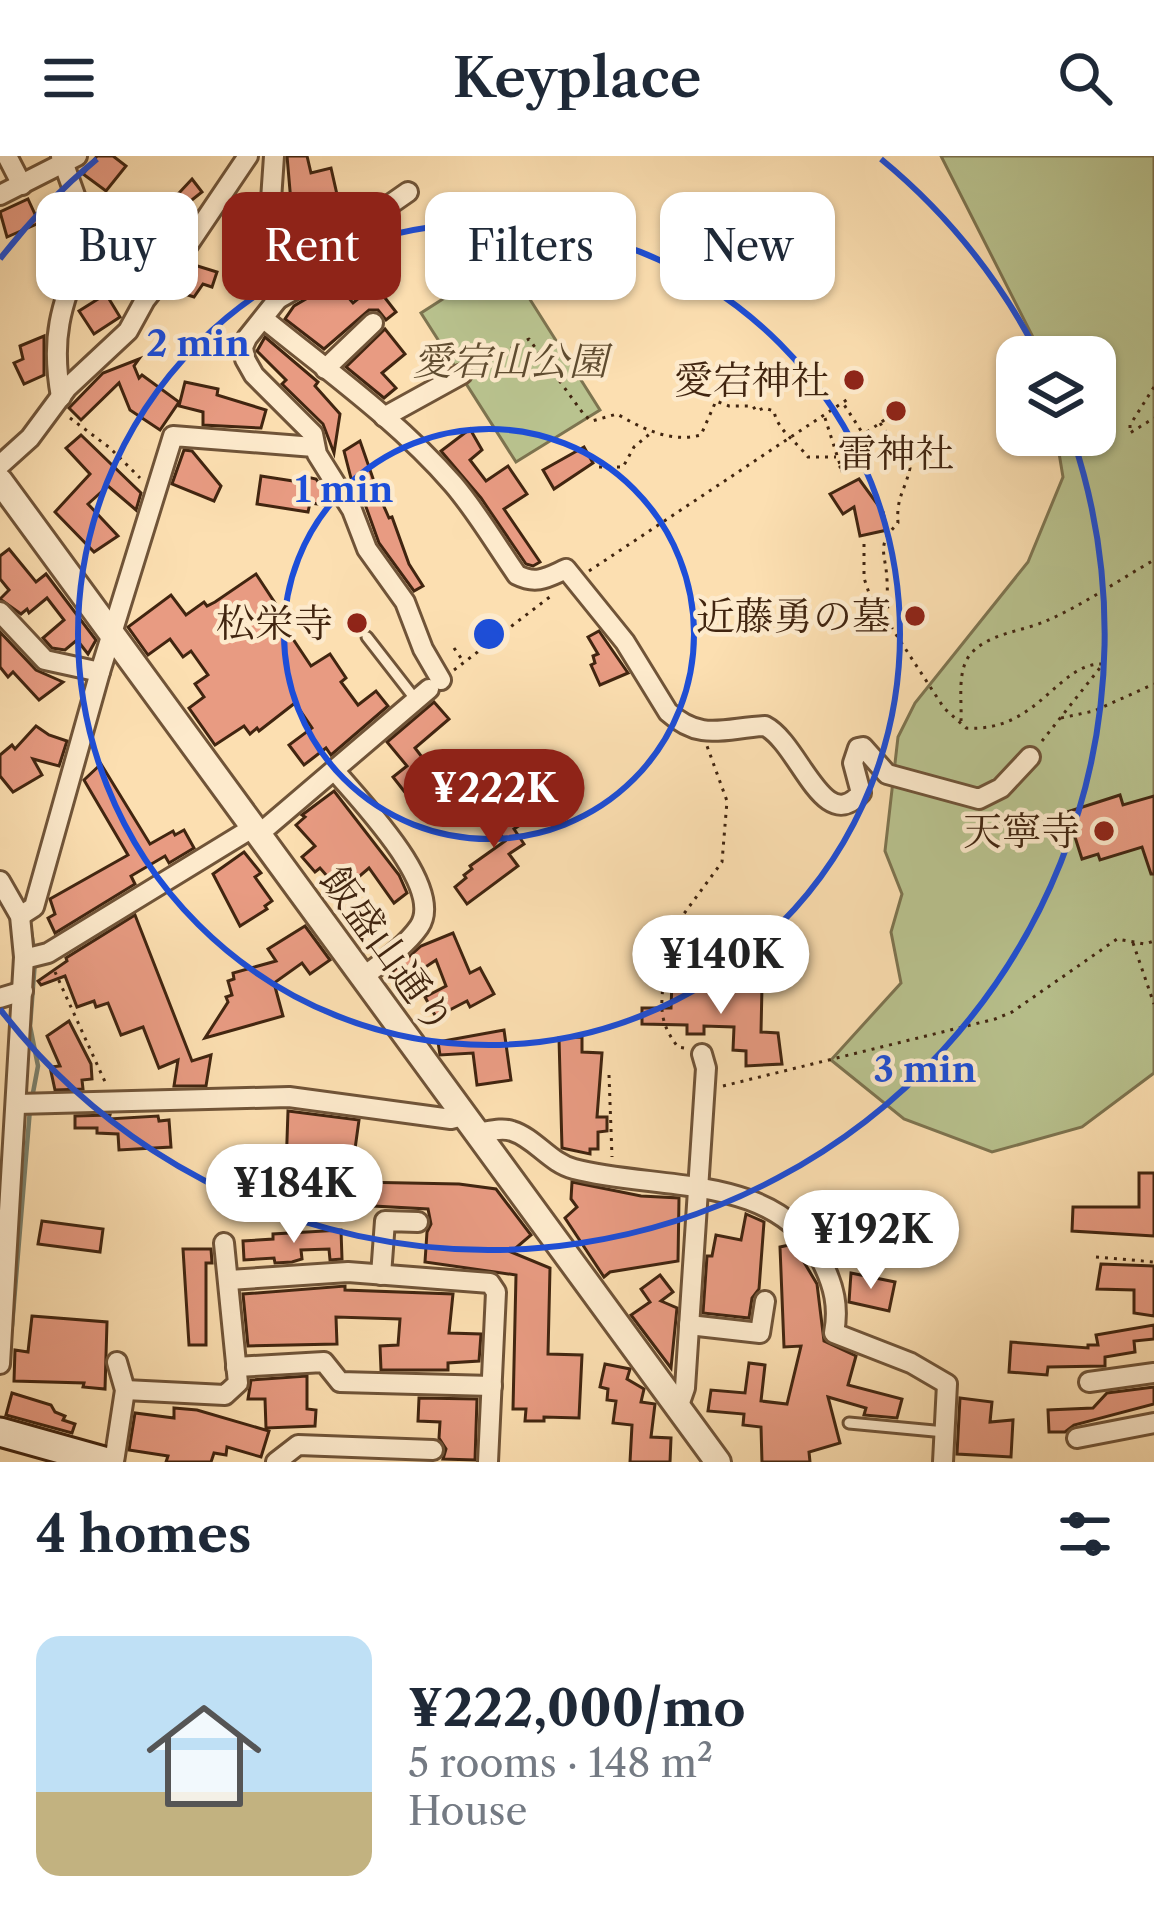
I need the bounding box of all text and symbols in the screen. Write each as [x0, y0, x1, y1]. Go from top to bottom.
icon: menu [36, 45, 102, 111]
text: Keyplace [453, 45, 701, 111]
icon: search [1052, 45, 1118, 111]
chip: Buy [36, 192, 198, 300]
chip: Rent [222, 192, 401, 300]
chip: Filters [425, 192, 636, 300]
chip: New [660, 192, 835, 300]
text: 2 min [146, 321, 250, 365]
map controls [996, 336, 1116, 456]
button: layers [996, 336, 1116, 456]
park label: 愛宕山公園 [412, 337, 613, 385]
place label: 愛宕神社 [674, 356, 830, 404]
marker: 愛宕神社 [841, 367, 867, 393]
marker: 雷神社 [883, 398, 909, 424]
place label: 雷神社 [837, 429, 955, 477]
text: 1 min [295, 467, 394, 511]
place label: 近藤勇の墓 [696, 592, 891, 640]
place label: 松栄寺 [216, 599, 333, 647]
marker: 近藤勇の墓 [902, 603, 928, 629]
marker: 松栄寺 [344, 610, 370, 636]
centre of rings [468, 613, 510, 655]
pin: ¥222K [410, 749, 578, 851]
text: ¥222K [431, 764, 557, 812]
place label: 天寧寺 [963, 807, 1080, 855]
marker: 天寧寺 [1091, 818, 1117, 844]
street label: 飯盛山通り [311, 857, 465, 1043]
pin: ¥140K [637, 915, 805, 1017]
text: ¥140K [659, 930, 783, 978]
text: 3 min [874, 1047, 977, 1091]
pin: ¥184K [210, 1144, 378, 1246]
text: ¥184K [233, 1159, 355, 1207]
pin: ¥192K [787, 1190, 955, 1292]
text: ¥192K [810, 1205, 932, 1253]
icon: filters [1052, 1501, 1118, 1567]
text: 4 homes [36, 1503, 251, 1565]
text: ¥222,000/mo [408, 1677, 746, 1739]
icon: home [132, 1684, 276, 1828]
text: 5 rooms · 148 m² [408, 1739, 713, 1787]
text: House [408, 1787, 527, 1835]

